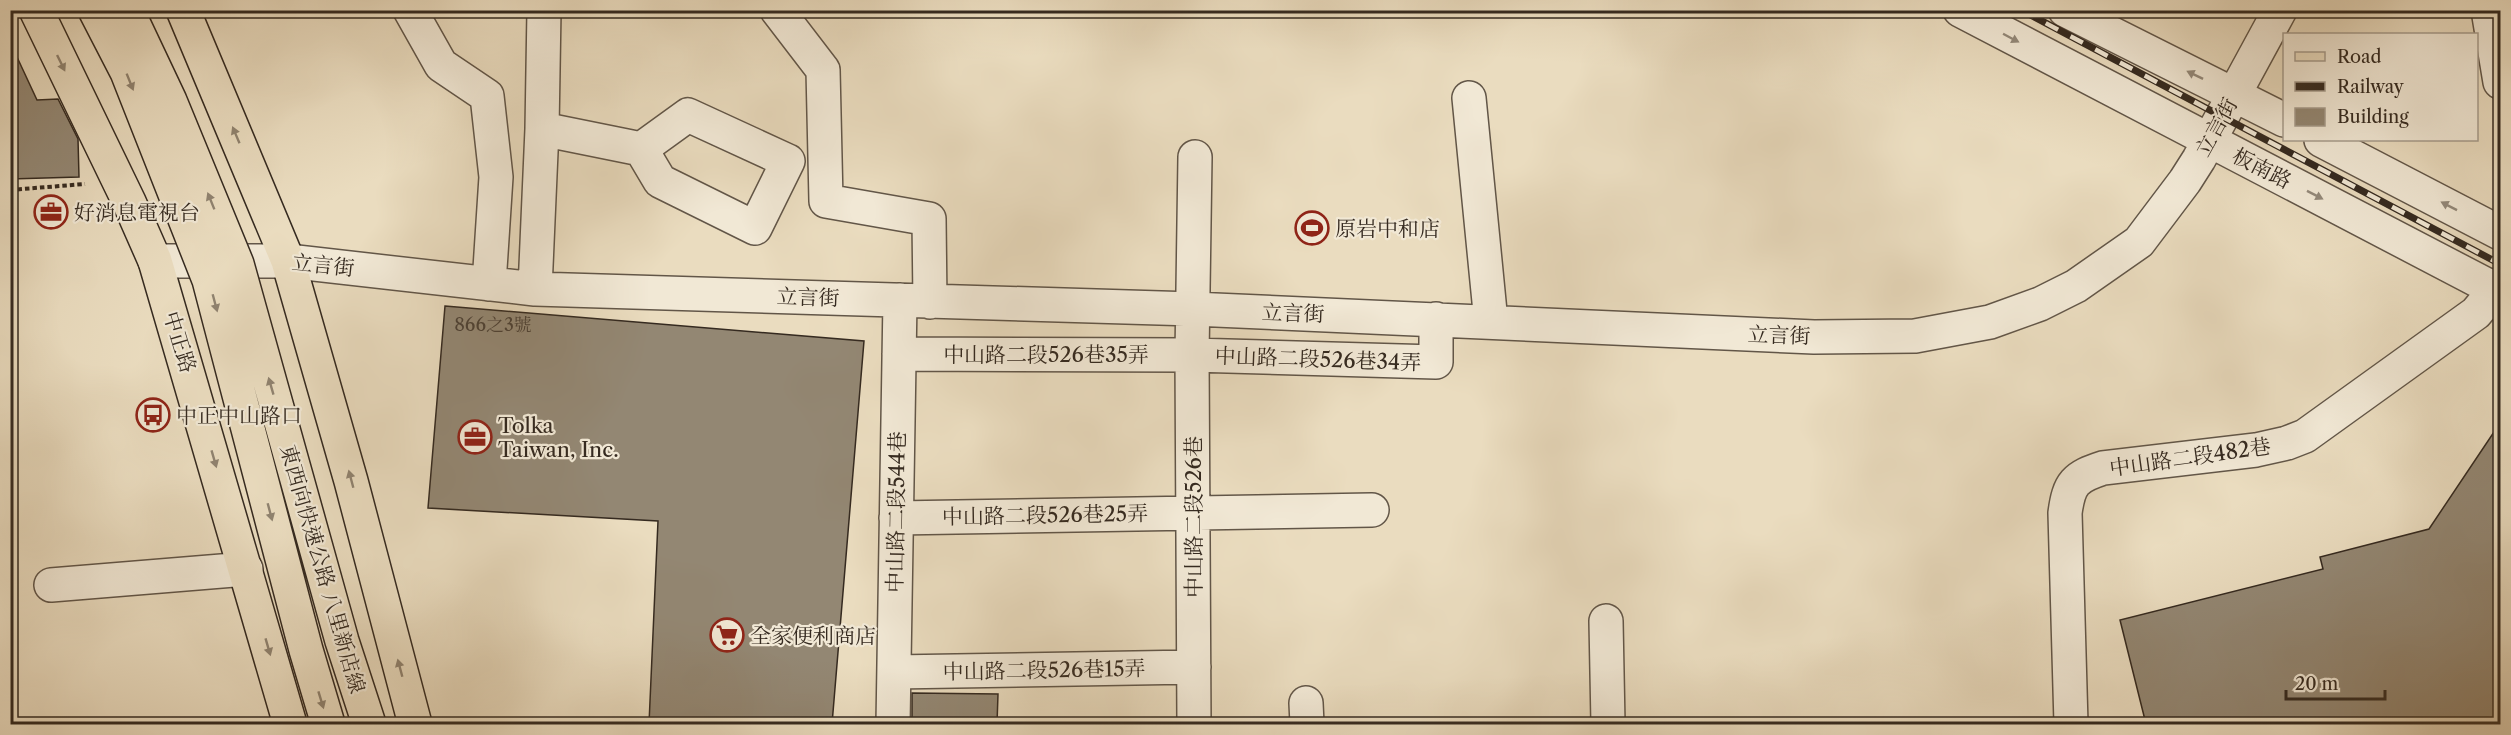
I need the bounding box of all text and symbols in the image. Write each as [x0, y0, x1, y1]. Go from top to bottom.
one-way arrow [2003, 33, 2020, 42]
legend [2283, 33, 2478, 141]
text: Road [2337, 46, 2382, 68]
one-way arrow [56, 54, 66, 72]
one-way arrow [2186, 70, 2203, 80]
one-way arrow [126, 73, 136, 91]
text: Railway [2337, 76, 2405, 98]
street label: 立言街 [2190, 93, 2242, 161]
text: Building [2337, 106, 2409, 128]
one-way arrow [231, 126, 241, 144]
street label: 板南路 [2228, 143, 2296, 193]
one-way arrow [206, 191, 216, 209]
one-way arrow [2306, 191, 2323, 200]
office icon: 好消息電視台 [33, 194, 69, 230]
place label: 好消息電視台 [74, 200, 200, 225]
one-way arrow [2440, 201, 2457, 210]
sports icon: 原岩中和店 [1294, 210, 1330, 246]
place label: 原岩中和店 [1335, 216, 1440, 241]
street label: 立言街 [290, 249, 356, 281]
street label: 立言街 [776, 283, 840, 311]
one-way arrow [211, 294, 221, 312]
street label: 立言街 [1261, 299, 1325, 327]
street label: 中正路 [159, 308, 201, 376]
house number: 866之3號 [454, 314, 532, 336]
street label: 立言街 [1747, 321, 1811, 349]
street label: 中山路二段526巷35弄 [943, 342, 1149, 367]
street label: 中山路二段526巷34弄 [1214, 343, 1422, 375]
one-way arrow [266, 377, 275, 395]
bus stop icon: 中正中山路口 [135, 397, 171, 433]
place label: 中正中山路口 [176, 403, 302, 428]
place label: Tolka Taiwan, Inc. [498, 413, 619, 462]
office icon: Tolka Taiwan, Inc. [457, 419, 493, 455]
street label: 中山路二段544巷 [882, 431, 910, 593]
street label: 中山路二段482巷 [2108, 433, 2272, 481]
street label: 中山路二段526巷 [1181, 436, 1206, 598]
street label: 東西向快速公路 八里新店線 [275, 442, 371, 696]
one-way arrow [210, 450, 219, 468]
one-way arrow [346, 470, 355, 488]
street label: 中山路二段526巷25弄 [942, 501, 1148, 529]
one-way arrow [265, 503, 275, 521]
supermarket icon: 全家便利商店 [709, 617, 745, 653]
place label: 全家便利商店 [750, 623, 876, 648]
one-way arrow [264, 638, 273, 656]
street label: 中山路二段526巷15弄 [942, 656, 1146, 684]
one-way arrow [395, 659, 405, 677]
scale bar [2286, 663, 2385, 701]
text: 20 m [2295, 673, 2339, 695]
one-way arrow [317, 691, 326, 709]

